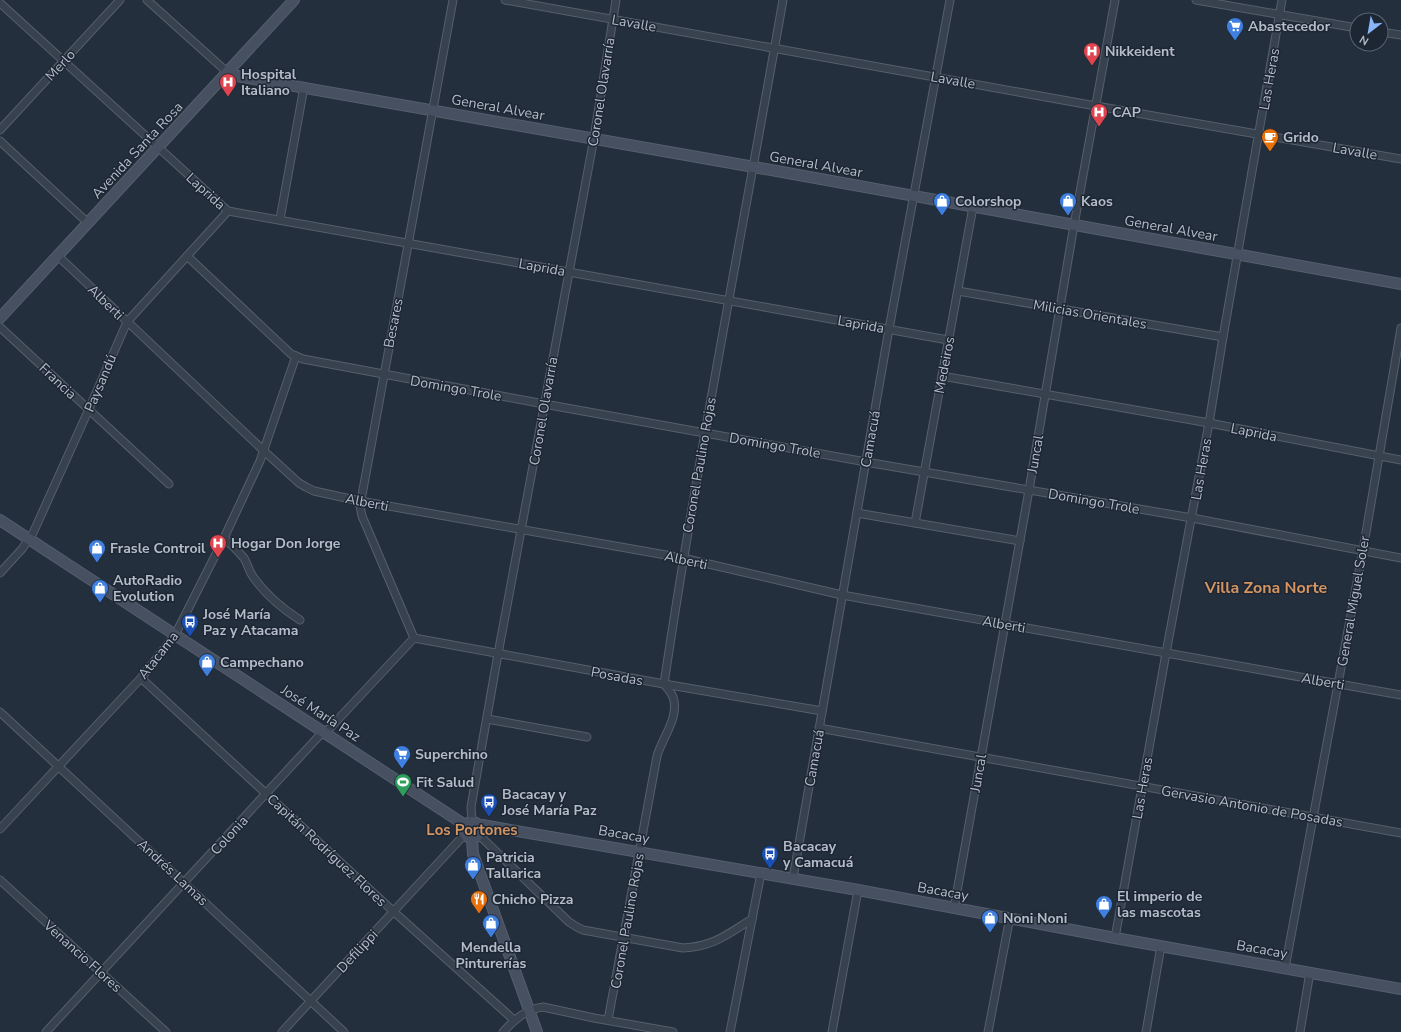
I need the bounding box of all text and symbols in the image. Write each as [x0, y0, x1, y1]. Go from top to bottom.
street label: Lavalle [610, 10, 658, 37]
north arrow [1349, 12, 1389, 52]
supermarket icon: Abastecedor [1225, 16, 1245, 41]
place label: Abastecedor [1248, 17, 1331, 36]
text: N [1357, 32, 1371, 49]
street label: Coronel Olavarría [584, 36, 619, 148]
hospital icon: Nikkeident [1082, 41, 1102, 66]
place label: Nikkeident [1105, 42, 1175, 61]
street label: Merlo [41, 45, 80, 85]
street label: Las Heras [1255, 46, 1284, 112]
place label: Hospital Italiano [241, 65, 297, 100]
street label: Lavalle [929, 67, 977, 94]
hospital icon: Hospital Italiano [218, 72, 238, 97]
street label: General Alvear [450, 90, 546, 125]
street label: Avenida Santa Rosa [88, 98, 187, 203]
hospital icon: CAP [1089, 102, 1109, 127]
place label: CAP [1112, 103, 1141, 122]
cafe icon: Grido [1260, 127, 1280, 152]
place label: Grido [1283, 128, 1319, 147]
street label: Lavalle [1331, 138, 1379, 165]
street label: General Alvear [768, 147, 864, 182]
street label: Laprida [182, 169, 229, 214]
shop icon: Colorshop [932, 191, 952, 216]
shop icon: Kaos [1058, 191, 1078, 216]
place label: Colorshop [955, 192, 1021, 211]
place label: Kaos [1081, 192, 1113, 211]
street label: General Alvear [1123, 211, 1219, 246]
street label: Laprida [517, 254, 567, 281]
street label: Alberti [83, 280, 128, 324]
street label: Milicias Orientales [1032, 295, 1148, 334]
street label: Besares [379, 296, 408, 350]
street label: Laprida [836, 311, 886, 338]
street label: Medeiros [930, 335, 959, 395]
street label: Paysandú [80, 351, 121, 415]
street label: Coronel Olavarría [525, 355, 562, 467]
street label: Francia [35, 359, 81, 404]
street label: Domingo Trole [409, 371, 503, 406]
street label: Coronel Paulino Rojas [678, 395, 721, 534]
street label: Camacuá [856, 409, 885, 469]
street label: Laprida [1229, 419, 1279, 446]
street label: Domingo Trole [728, 428, 822, 463]
street label: Juncal [1023, 433, 1048, 476]
street label: Las Heras [1187, 436, 1216, 502]
street label: Domingo Trole [1047, 484, 1141, 519]
street label: Alberti [344, 489, 390, 516]
hospital icon: Hogar Don Jorge [208, 533, 228, 558]
place label: Hogar Don Jorge [231, 534, 341, 553]
street label: General Miguel Soler [1333, 534, 1374, 668]
shop icon: Frasle Controil [87, 538, 107, 563]
place label: Frasle Controil [110, 539, 206, 558]
street label: Alberti [663, 547, 709, 574]
place label: AutoRadio Evolution [113, 571, 182, 606]
district label: Villa Zona Norte [1204, 577, 1328, 599]
shop icon: AutoRadio Evolution [90, 578, 110, 603]
place label: José María Paz y Atacama [202, 605, 298, 640]
street label: Alberti [981, 611, 1027, 638]
bus stop icon: José María Paz y Atacama [180, 612, 200, 637]
street label: Atacama [134, 628, 183, 683]
shop icon: Campechano [197, 652, 217, 677]
place label: Campechano [220, 653, 304, 672]
street label: Posadas [589, 663, 645, 690]
street label: Alberti [1300, 668, 1346, 695]
street label: José María Paz [276, 680, 365, 747]
street label: Camacuá [800, 728, 829, 788]
supermarket icon: Superchino [392, 744, 412, 769]
place label: Superchino [415, 745, 488, 764]
street label: Juncal [966, 752, 991, 795]
street label: Las Heras [1128, 755, 1157, 821]
sports icon: Fit Salud [393, 772, 413, 797]
place label: Fit Salud [416, 773, 474, 792]
street label: Gervasio Antonio de Posadas [1160, 781, 1345, 832]
place label: Bacacay y José María Paz [501, 785, 597, 820]
street label: Capitán Rodríguez Flores [263, 790, 391, 911]
bus stop icon: Bacacay y José María Paz [479, 792, 499, 817]
street label: Colonia [206, 812, 252, 859]
district label: Los Portones [426, 820, 518, 840]
street label: Bacacay [597, 821, 652, 848]
street label: Andrés Lamas [133, 835, 212, 910]
place label: Bacacay y Camacuá [782, 837, 853, 872]
bus stop icon: Bacacay y Camacuá [760, 844, 780, 869]
place label: Patricia Tallarica [486, 848, 541, 883]
street label: Coronel Paulino Rojas [606, 851, 649, 990]
shop icon: Patricia Tallarica [463, 855, 483, 880]
street label: Bacacay [916, 878, 971, 905]
place label: El imperio de las mascotas [1117, 887, 1203, 922]
restaurant icon: Chicho Pizza [469, 889, 489, 914]
place label: Chicho Pizza [492, 890, 573, 909]
shop icon: El imperio de las mascotas [1094, 894, 1114, 919]
shop icon: Noni Noni [980, 908, 1000, 933]
place label: Noni Noni [1003, 909, 1067, 928]
shop icon: Mendella Pinturerías [481, 913, 501, 938]
street label: Venancio Flores [39, 915, 126, 997]
street label: Defilippi [332, 926, 382, 977]
street label: Bacacay [1235, 936, 1290, 963]
place label: Mendella Pinturerías [456, 938, 527, 973]

